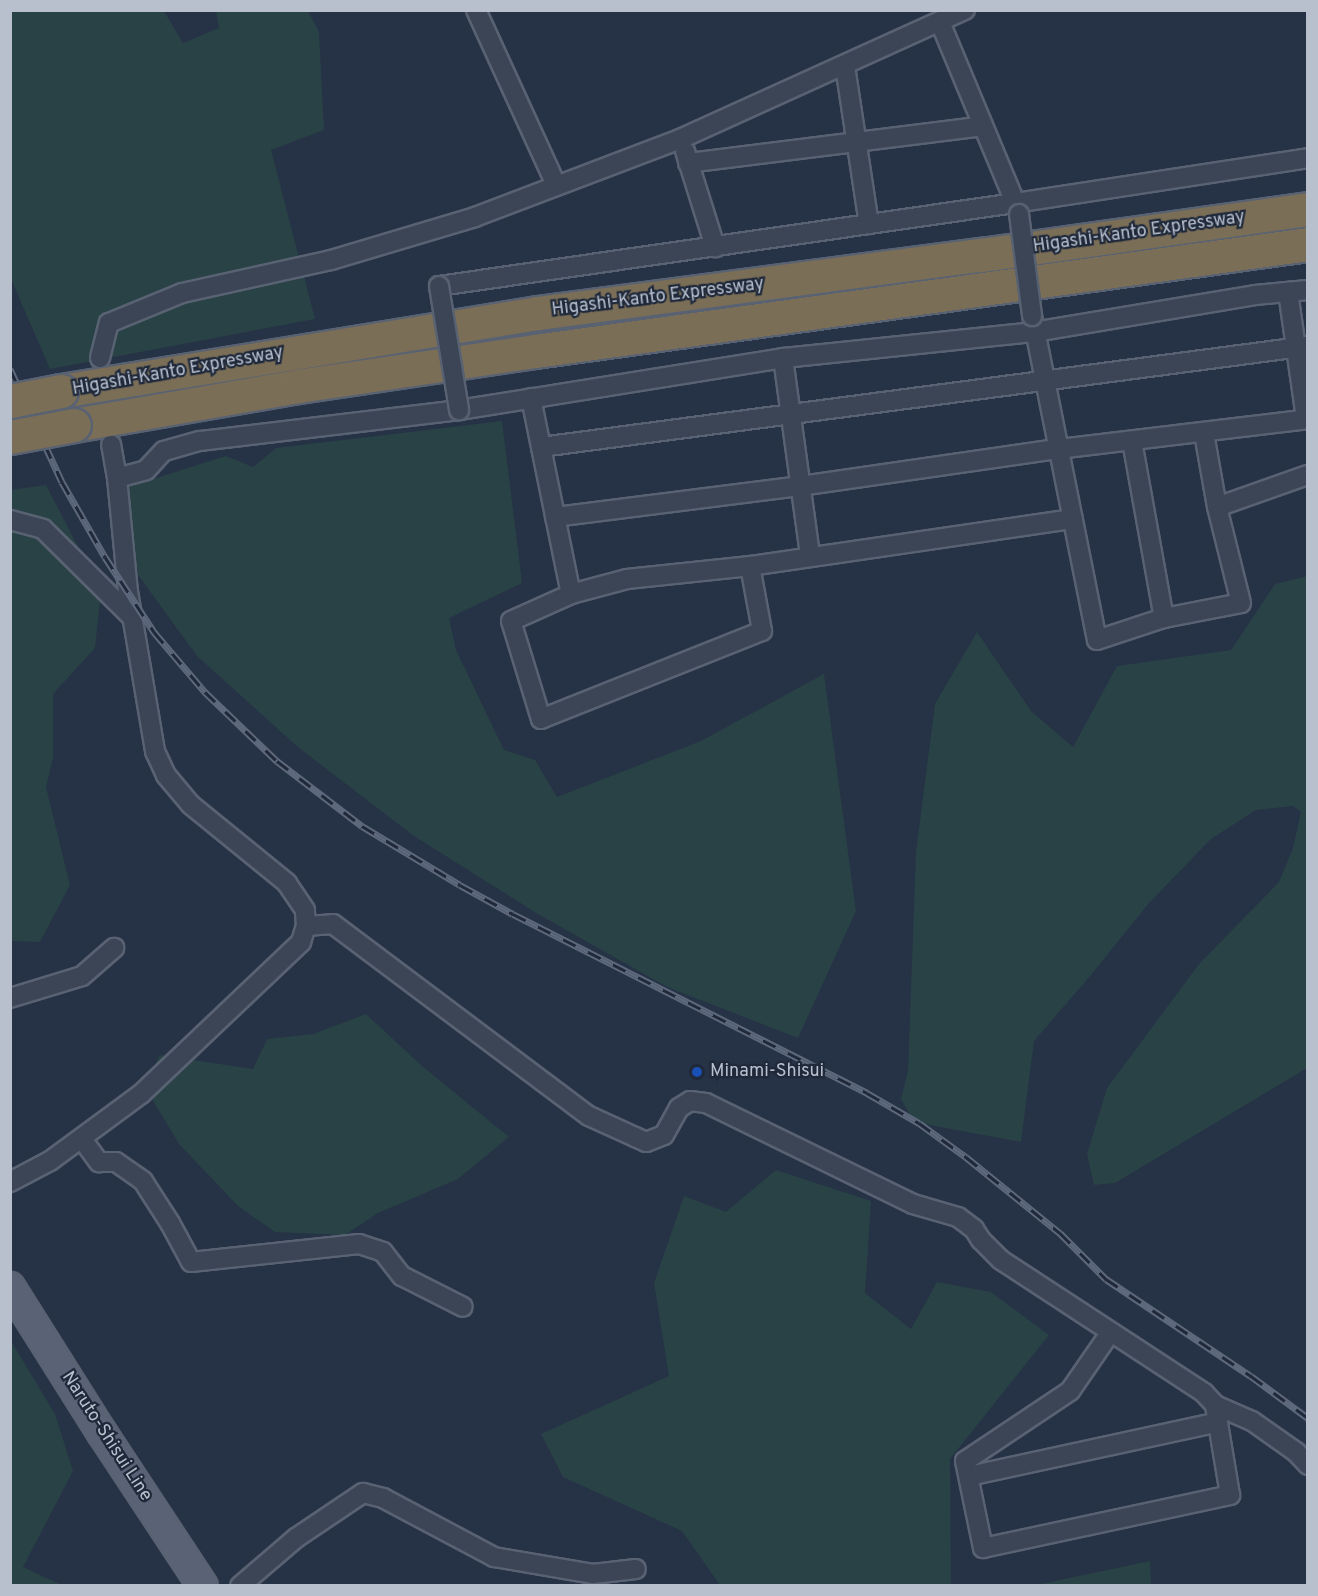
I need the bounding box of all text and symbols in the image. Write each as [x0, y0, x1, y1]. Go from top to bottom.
street label: Higashi-Kanto Expressway [1032, 207, 1246, 259]
street label: Higashi-Kanto Expressway [551, 274, 765, 322]
street label: Higashi-Kanto Expressway [71, 343, 285, 401]
place label: Minami-Shisui [710, 1061, 824, 1083]
marker: Minami-Shisui [688, 1063, 706, 1081]
street label: Naruto-Shisui Line [56, 1368, 156, 1506]

